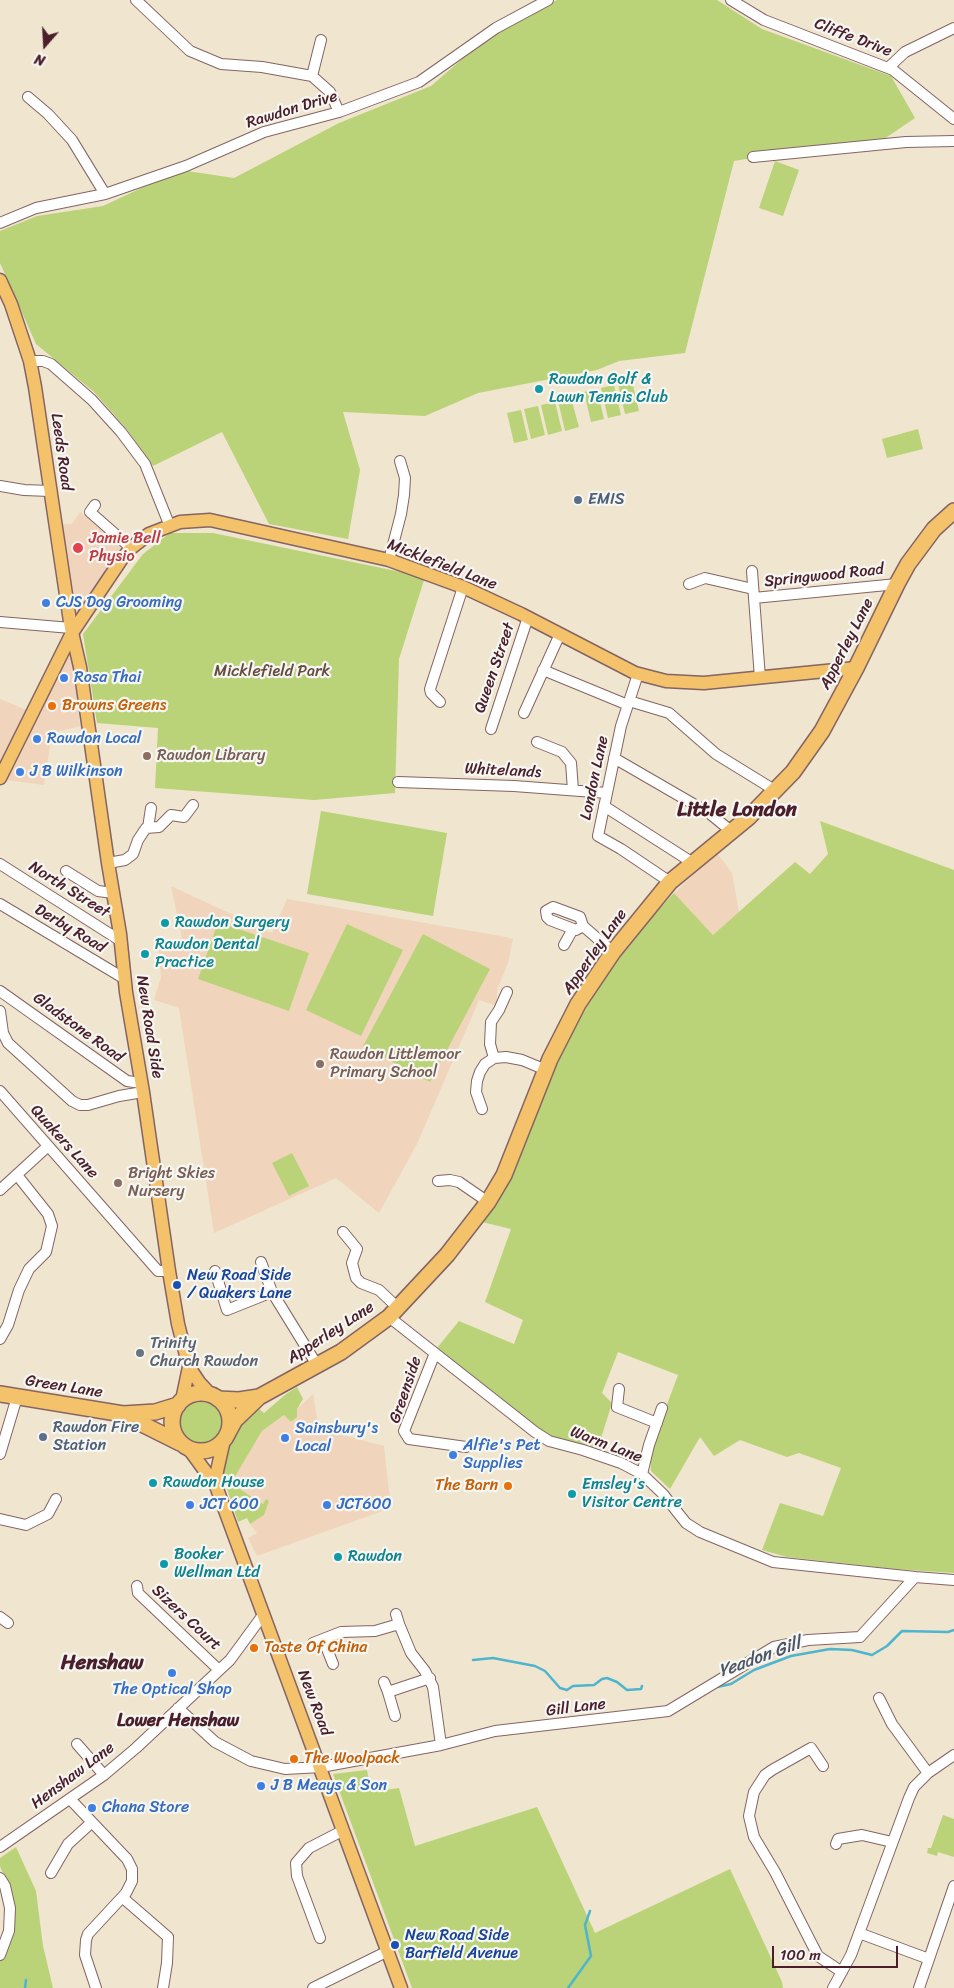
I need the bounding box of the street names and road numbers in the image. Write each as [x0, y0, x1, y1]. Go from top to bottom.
street label: Cliffe Drive [811, 14, 895, 62]
street label: Rawdon Drive [244, 87, 340, 133]
street label: Leeds Road [46, 412, 76, 492]
street label: Micklefield Lane [385, 535, 499, 595]
street label: Springwood Road [763, 560, 885, 592]
street label: Apperley Lane [816, 595, 878, 693]
street label: Queen Street [471, 620, 519, 716]
street label: London Lane [577, 734, 613, 822]
street label: Whitelands [464, 759, 542, 783]
street label: North Street [25, 858, 113, 922]
street label: Derby Road [31, 900, 109, 958]
street label: Apperley Lane [559, 906, 631, 998]
street label: New Road Side [131, 974, 167, 1080]
street label: Gladstone Road [29, 989, 127, 1067]
street label: Quakers Lane [26, 1101, 102, 1183]
street label: Apperley Lane [284, 1298, 378, 1368]
street label: Greenside [386, 1354, 426, 1426]
street label: Green Lane [24, 1371, 104, 1403]
street label: Warm Lane [567, 1422, 645, 1468]
street label: Sizers Court [147, 1581, 225, 1655]
street label: New Road [293, 1667, 335, 1739]
street label: Gill Lane [545, 1695, 607, 1721]
street label: Henshaw Lane [28, 1738, 118, 1814]

